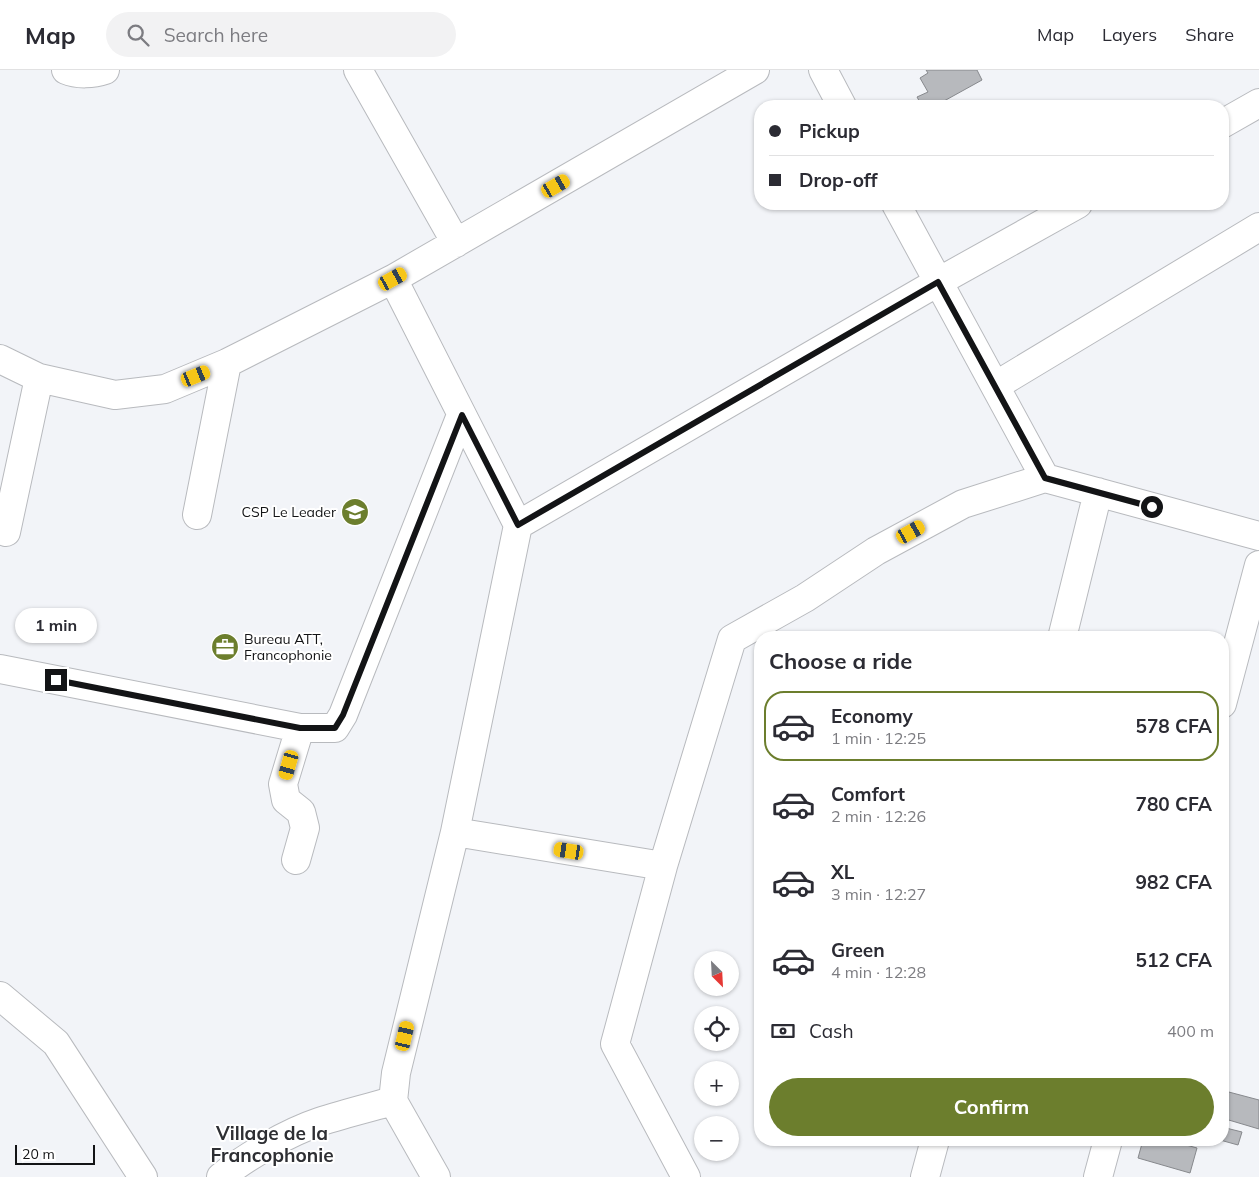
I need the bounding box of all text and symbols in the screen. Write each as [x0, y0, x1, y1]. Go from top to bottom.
search box [106, 12, 456, 57]
text: Map [25, 20, 76, 50]
icon: search [124, 21, 152, 49]
text: Search here [164, 23, 268, 47]
text: Map [1037, 23, 1074, 46]
text: Layers [1102, 23, 1157, 46]
text: Share [1185, 23, 1234, 46]
text: Pickup [799, 119, 860, 143]
text: Drop-off [799, 168, 877, 192]
car [539, 172, 572, 200]
car [376, 265, 409, 293]
car [179, 363, 212, 389]
route start [1141, 496, 1163, 518]
school or university icon: CSP Le Leader [340, 497, 370, 527]
place label: CSP Le Leader [242, 503, 337, 521]
car [894, 518, 927, 546]
callout: 1 min [15, 608, 97, 642]
text: 1 min [35, 615, 77, 635]
place label: Bureau ATT, Francophonie [244, 630, 332, 664]
office icon: Bureau ATT, Francophonie [210, 632, 240, 662]
text: Choose a ride [769, 647, 912, 675]
route end [45, 669, 67, 691]
icon: car [771, 704, 816, 749]
text: Economy [831, 704, 913, 728]
text: 578 CFA [1136, 714, 1212, 738]
text: 1 min · 12:25 [831, 728, 926, 748]
car [277, 749, 300, 781]
icon: car [771, 782, 816, 827]
text: Comfort [831, 782, 905, 806]
text: 780 CFA [1136, 792, 1212, 816]
text: 2 min · 12:26 [831, 806, 926, 826]
car [553, 841, 584, 861]
icon: car [771, 860, 816, 905]
text: XL [831, 860, 854, 884]
text: 982 CFA [1136, 870, 1212, 894]
text: 3 min · 12:27 [831, 884, 926, 904]
icon: car [771, 938, 816, 983]
text: Green [831, 938, 885, 962]
text: 512 CFA [1136, 948, 1212, 972]
north arrow [694, 951, 739, 996]
map controls [694, 951, 739, 1161]
text: 4 min · 12:28 [831, 962, 926, 982]
button: locate [694, 1006, 739, 1051]
icon: cash [769, 1017, 797, 1045]
text: Cash [809, 1019, 854, 1043]
car [394, 1020, 415, 1052]
text: 400 m [1167, 1021, 1214, 1041]
button: + [694, 1061, 739, 1106]
button: Confirm [769, 1078, 1214, 1136]
button: − [694, 1116, 739, 1161]
district label: Village de la Francophonie [210, 1121, 334, 1167]
scale bar [15, 1142, 95, 1165]
text: 20 m [22, 1145, 55, 1163]

